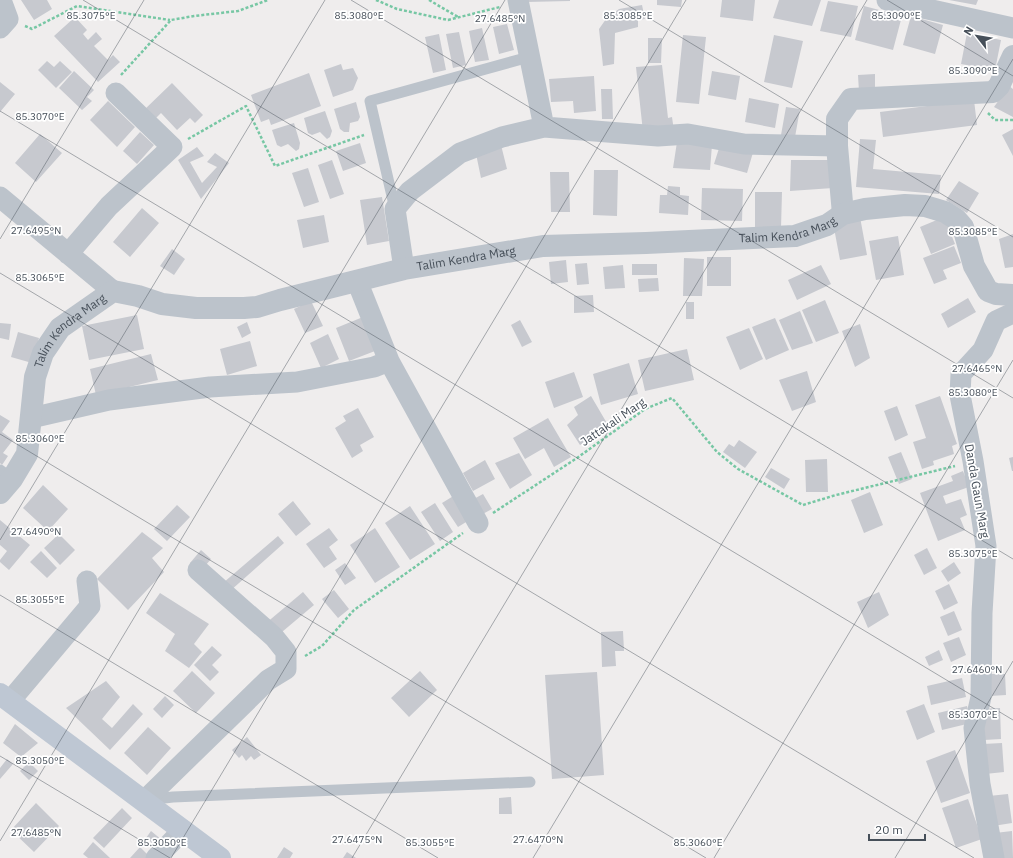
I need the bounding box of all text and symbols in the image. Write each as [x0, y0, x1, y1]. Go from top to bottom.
text: 85.3075°E [66, 9, 116, 22]
text: 85.3080°E [334, 9, 384, 22]
text: 85.3085°E [603, 9, 653, 22]
text: 85.3090°E [871, 9, 921, 22]
text: 27.6485°N [475, 12, 525, 25]
north arrow [957, 16, 997, 56]
text: N [960, 24, 976, 38]
text: 85.3090°E [948, 64, 998, 77]
text: 85.3070°E [15, 110, 65, 123]
street label: Talim Kendra Marg [738, 212, 840, 246]
text: 27.6495°N [11, 224, 61, 237]
text: 85.3085°E [948, 225, 998, 238]
street label: Talim Kendra Marg [415, 243, 517, 274]
text: 85.3065°E [15, 271, 65, 284]
street label: Talim Kendra Marg [31, 290, 109, 370]
text: 27.6465°N [952, 362, 1002, 375]
text: 85.3080°E [948, 386, 998, 399]
street label: Jattakali Marg [577, 394, 649, 449]
text: 85.3060°E [15, 432, 65, 445]
street label: Danda Gaun Marg [962, 443, 993, 540]
text: 27.6490°N [11, 525, 61, 538]
text: 85.3075°E [948, 547, 998, 560]
text: 85.3055°E [15, 593, 65, 606]
text: 27.6460°N [952, 663, 1002, 676]
text: 85.3070°E [948, 708, 998, 721]
text: 85.3050°E [15, 754, 65, 767]
scale bar [869, 816, 925, 842]
text: 20 m [875, 822, 903, 837]
text: 27.6485°N [11, 826, 61, 839]
text: 27.6475°N [332, 833, 382, 846]
text: 27.6470°N [513, 833, 563, 846]
text: 85.3050°E [137, 836, 187, 849]
text: 85.3055°E [405, 836, 455, 849]
text: 85.3060°E [673, 836, 723, 849]

